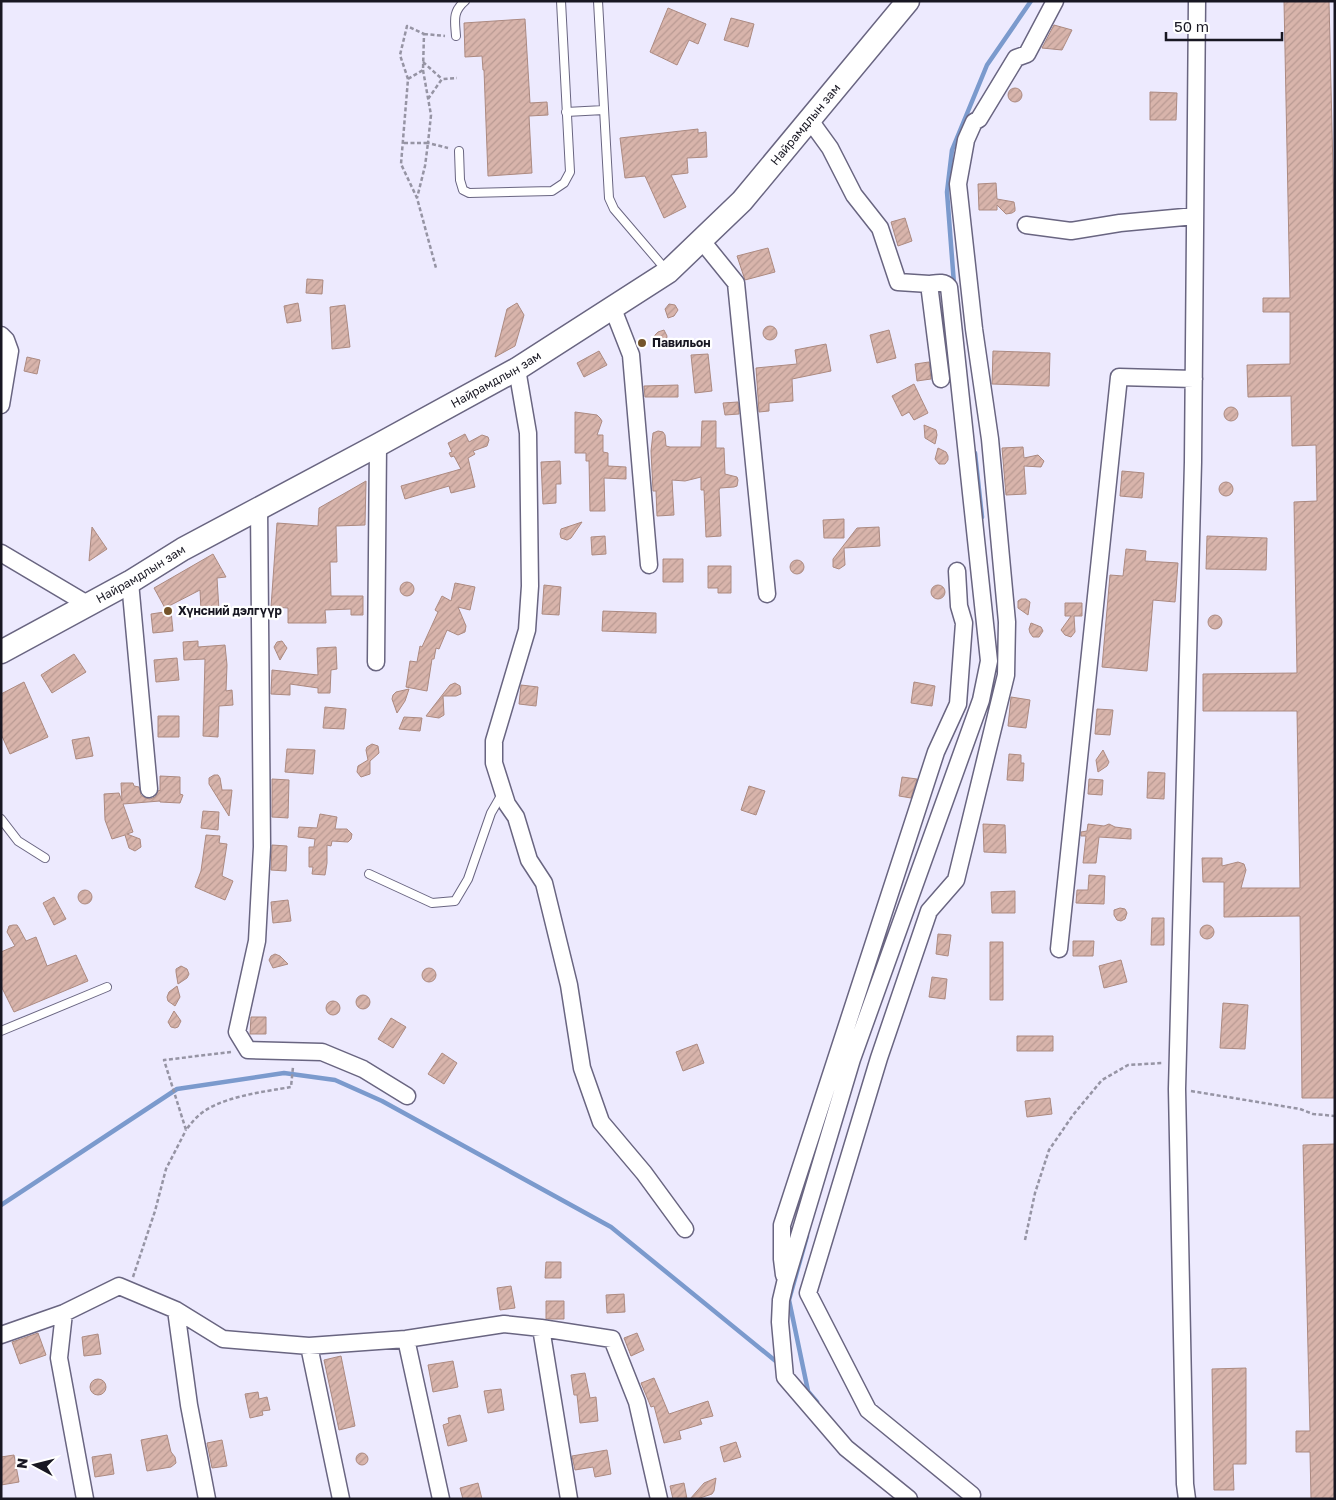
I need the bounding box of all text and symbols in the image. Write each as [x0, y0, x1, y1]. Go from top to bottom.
scale bar [1166, 10, 1282, 42]
text: 50 m [1174, 17, 1209, 35]
street label: Найрамдлын зам [767, 80, 843, 168]
place label: Павильон [652, 335, 711, 350]
marker: Павильон [636, 337, 648, 349]
street label: Найрамдлын зам [448, 348, 544, 411]
street label: Найрамдлын зам [93, 541, 188, 606]
place label: Хүнсний дэлгүүр [178, 603, 282, 618]
marker: Хүнсний дэлгүүр [162, 605, 174, 617]
north arrow [10, 1440, 60, 1490]
text: N [13, 1457, 31, 1470]

